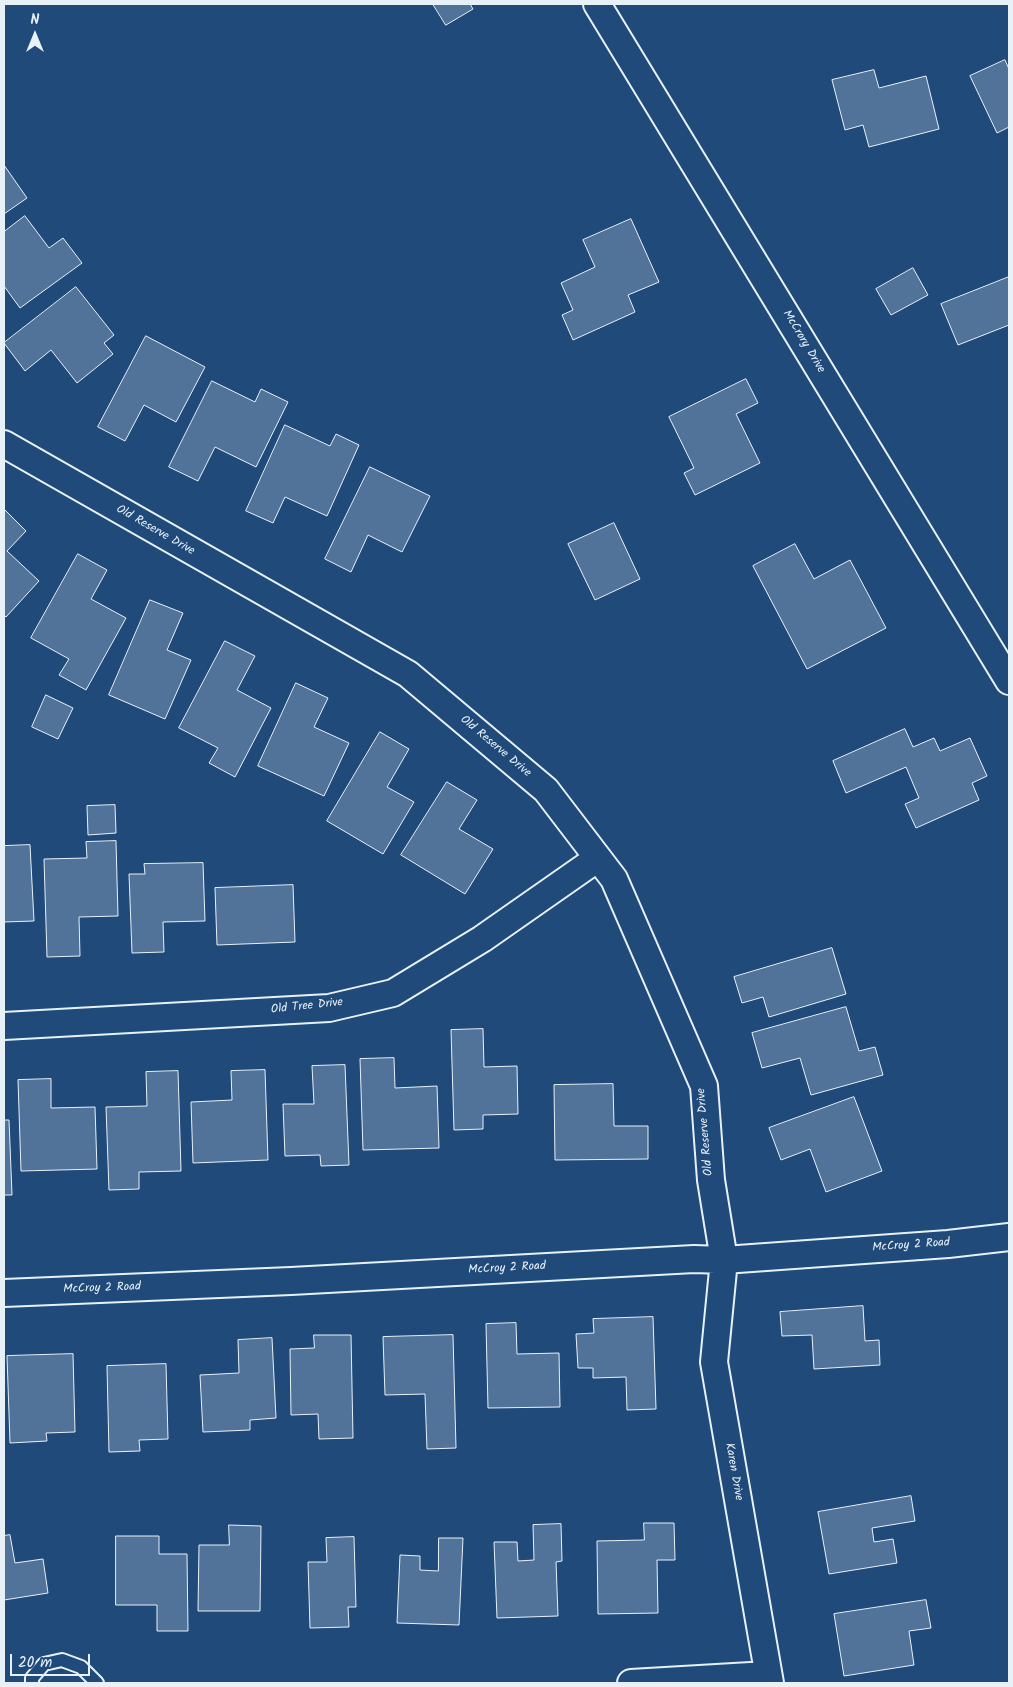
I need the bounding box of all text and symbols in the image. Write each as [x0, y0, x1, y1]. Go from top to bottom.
text: N [31, 9, 39, 31]
north arrow [10, 10, 60, 60]
street label: McCrory Drive [779, 308, 827, 376]
street label: Old Reserve Drive [113, 503, 197, 559]
street label: Old Reserve Drive [457, 713, 533, 781]
street label: Old Tree Drive [270, 996, 344, 1018]
street label: Old Reserve Drive [695, 1087, 717, 1177]
street label: McCroy 2 Road [872, 1236, 950, 1256]
street label: McCroy 2 Road [468, 1260, 546, 1278]
street label: McCroy 2 Road [63, 1280, 141, 1298]
street label: Karen Drive [721, 1442, 745, 1502]
scale bar [12, 1644, 92, 1676]
text: 20 m [18, 1651, 52, 1675]

